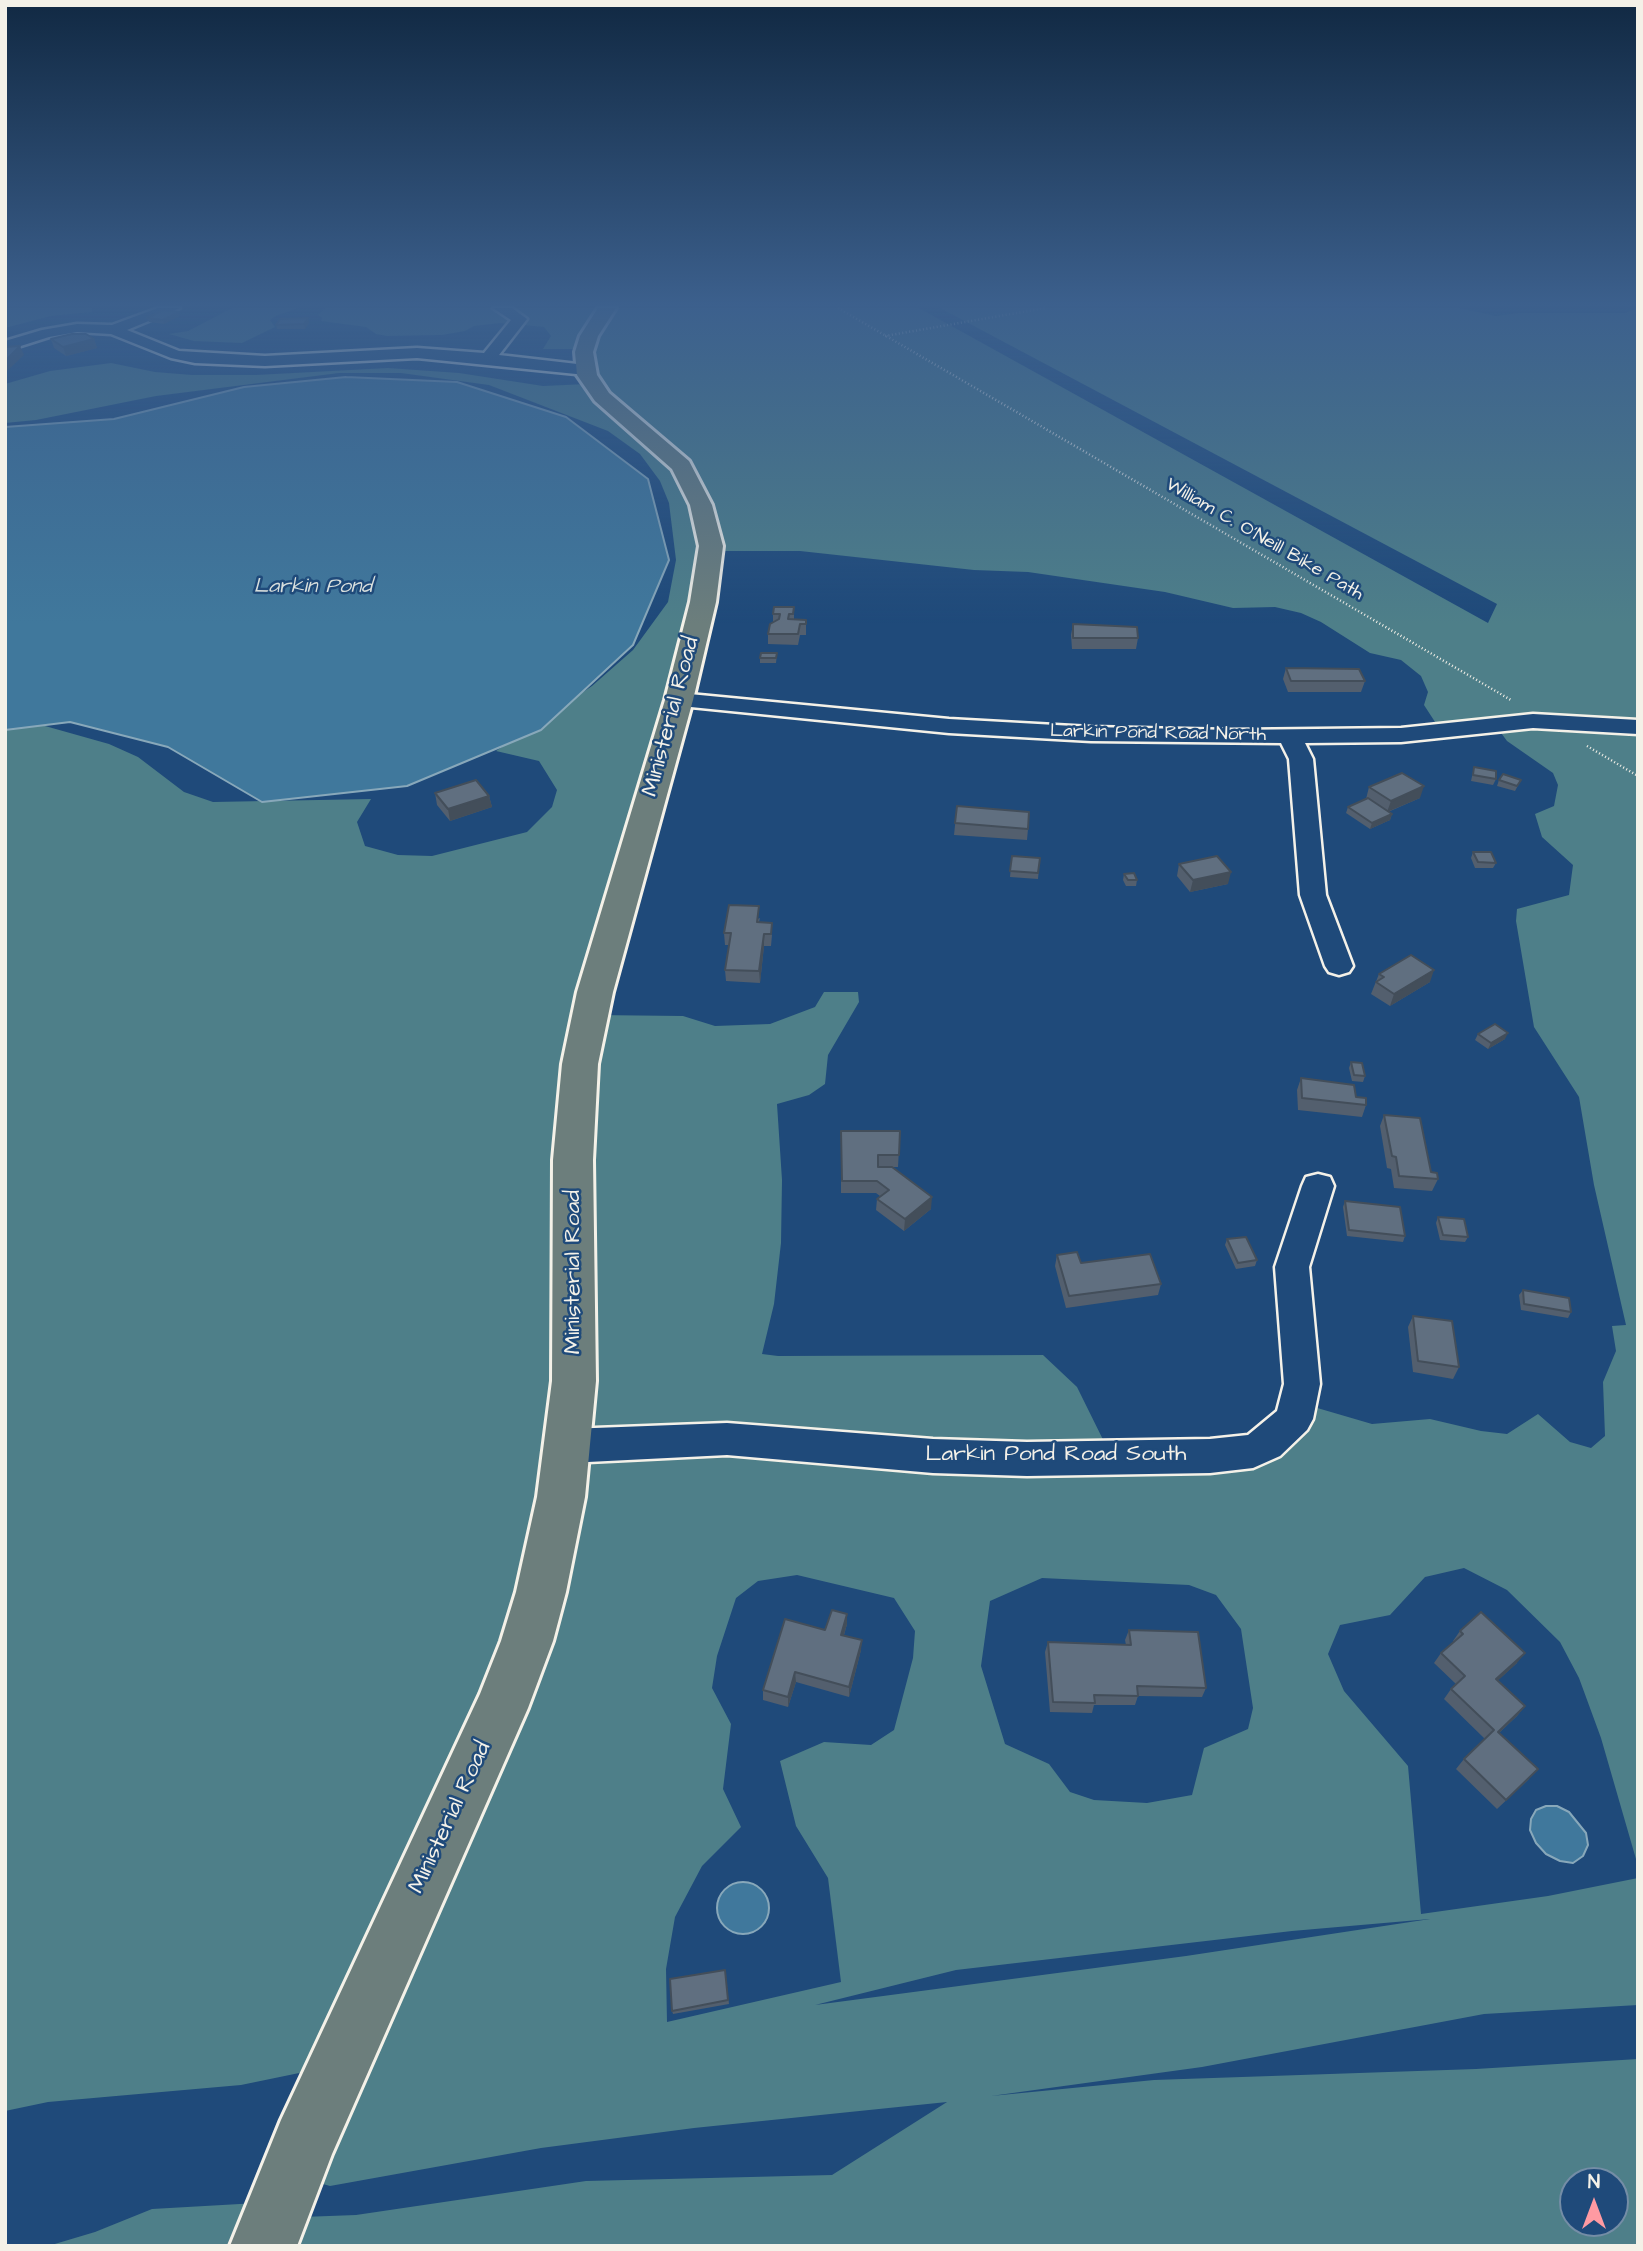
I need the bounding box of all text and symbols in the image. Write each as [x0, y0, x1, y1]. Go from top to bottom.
street label: William C. O'Neill Bike Path [1161, 474, 1367, 606]
water label: Larkin Pond [254, 575, 372, 601]
street label: Ministerial Road [637, 634, 707, 800]
street label: Larkin Pond Road North [1050, 721, 1266, 747]
street label: Ministerial Road [560, 1190, 588, 1354]
street label: Larkin Pond Road South [926, 1441, 1186, 1469]
street label: Ministerial Road [404, 1738, 498, 1898]
north arrow [1559, 2167, 1629, 2237]
text: N [1588, 2169, 1600, 2196]

